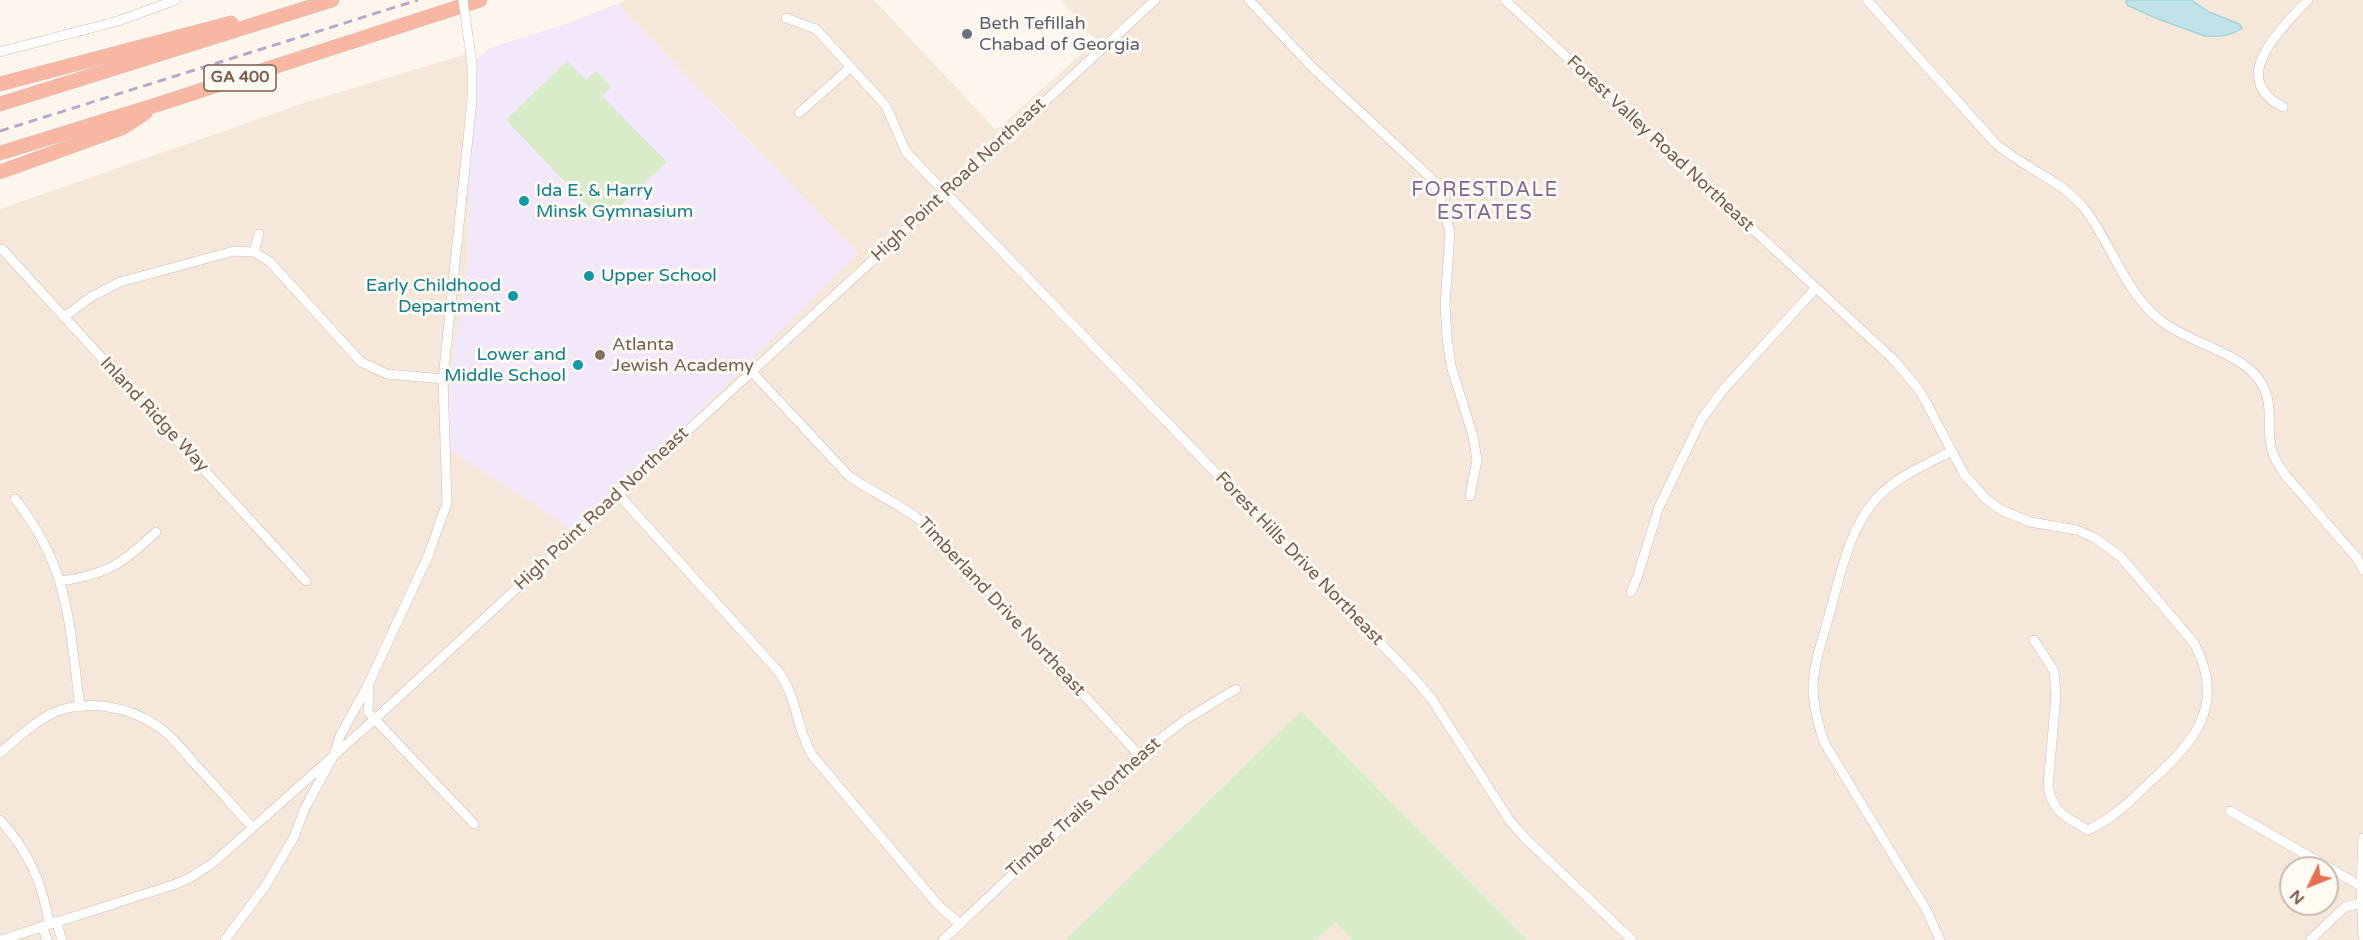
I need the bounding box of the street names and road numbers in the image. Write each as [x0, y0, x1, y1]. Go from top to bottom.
street label: Forest Valley Road Northeast [1562, 51, 1758, 237]
road number: GA 400 [204, 65, 276, 91]
street label: High Point Road Northeast [868, 94, 1050, 266]
street label: Inland Ridge Way [95, 353, 213, 477]
street label: High Point Road Northeast [511, 423, 693, 595]
street label: Forest Hills Drive Northeast [1210, 468, 1388, 650]
street label: Timberland Drive Northeast [912, 513, 1090, 701]
street label: Timber Trails Northeast [1003, 733, 1165, 883]

